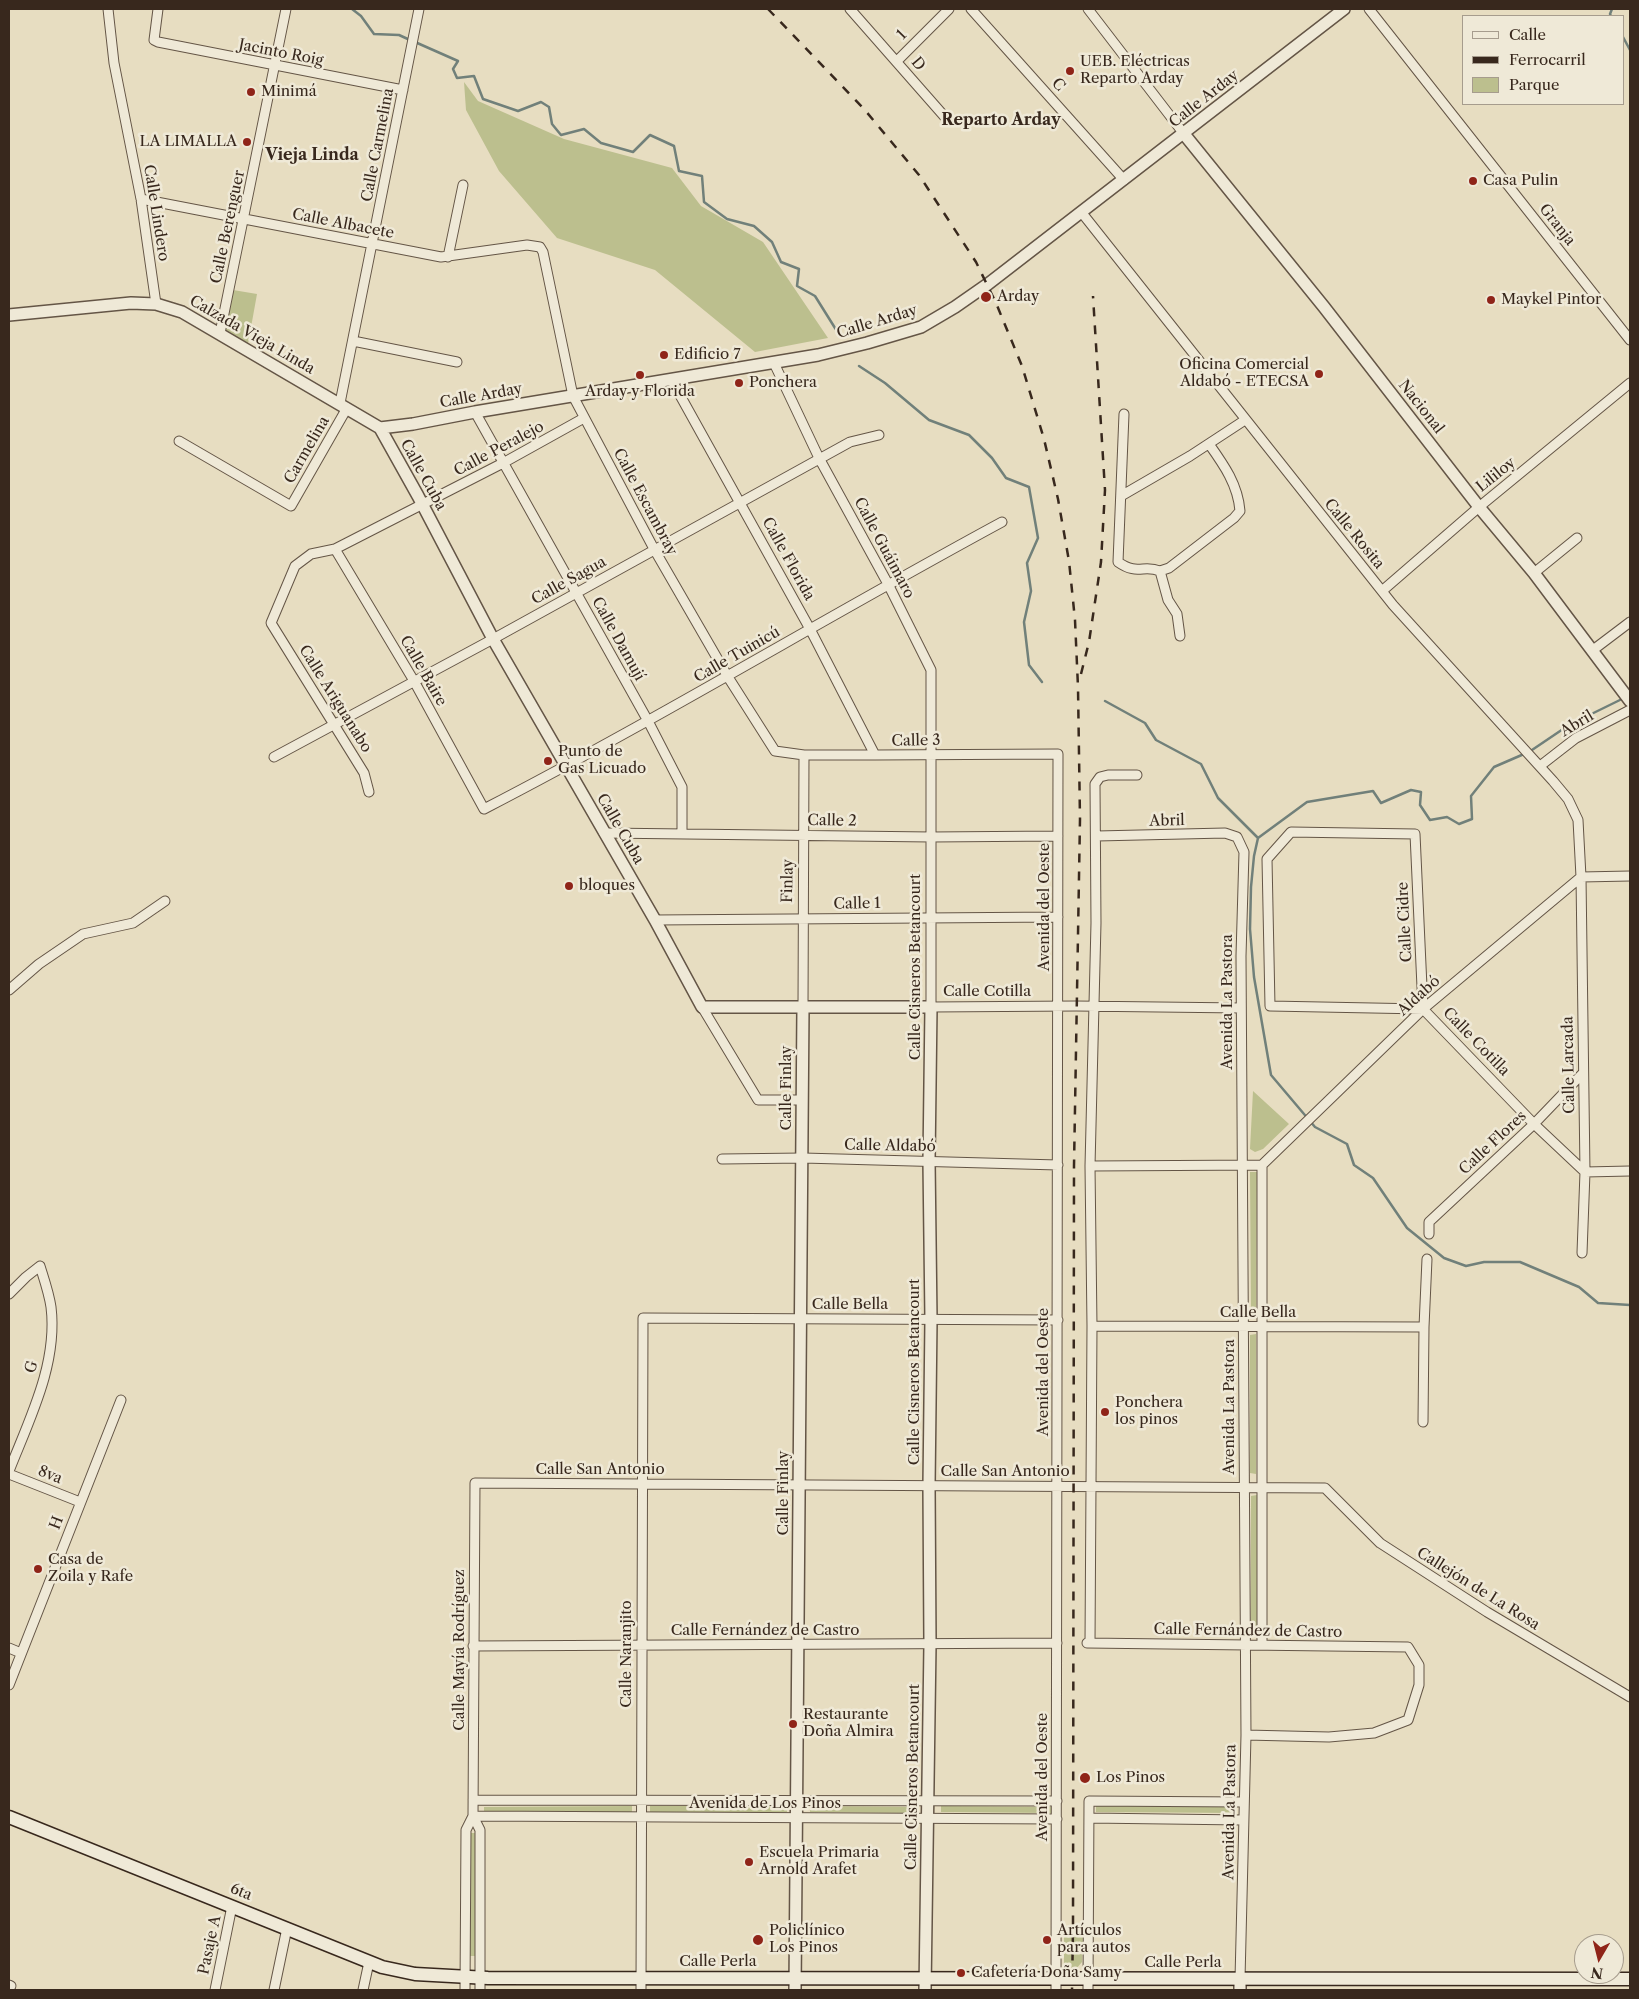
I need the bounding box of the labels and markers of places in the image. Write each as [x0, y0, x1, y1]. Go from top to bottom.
place label: UEB. Eléctricas Reparto Arday [1080, 53, 1190, 88]
marker: UEB. Eléctricas Reparto Arday [1064, 65, 1076, 77]
place label: Minimá [261, 83, 317, 101]
marker: Minimá [245, 86, 257, 98]
place label: LA LIMALLA [140, 133, 237, 151]
marker: LA LIMALLA [241, 136, 253, 148]
place label: Casa Pulin [1483, 172, 1558, 190]
marker: Casa Pulin [1467, 175, 1479, 187]
place label: Arday [997, 288, 1039, 306]
marker: Arday [979, 290, 993, 304]
place label: Maykel Pintor [1501, 291, 1601, 309]
marker: Maykel Pintor [1485, 294, 1497, 306]
place label: Edificio 7 [674, 346, 741, 364]
marker: Edificio 7 [658, 349, 670, 361]
place label: Oficina Comercial Aldabó - ETECSA [1179, 356, 1309, 391]
marker: Oficina Comercial Aldabó - ETECSA [1313, 368, 1325, 380]
marker: Arday y Florida [634, 369, 646, 381]
place label: Ponchera [749, 374, 817, 392]
marker: Ponchera [733, 377, 745, 389]
place label: Arday y Florida [585, 383, 695, 401]
place label: Punto de Gas Licuado [558, 743, 646, 778]
marker: Punto de Gas Licuado [542, 755, 554, 767]
place label: bloques [579, 877, 635, 895]
marker: bloques [563, 880, 575, 892]
place label: Ponchera los pinos [1115, 1394, 1183, 1429]
marker: Ponchera los pinos [1099, 1406, 1111, 1418]
place label: Casa de Zoila y Rafe [48, 1551, 133, 1586]
marker: Casa de Zoila y Rafe [32, 1563, 44, 1575]
place label: Restaurante Doña Almira [803, 1706, 894, 1741]
marker: Restaurante Doña Almira [787, 1718, 799, 1730]
place label: Los Pinos [1096, 1769, 1165, 1787]
marker: Los Pinos [1078, 1771, 1092, 1785]
place label: Escuela Primaria Arnold Arafet [759, 1844, 879, 1879]
marker: Escuela Primaria Arnold Arafet [743, 1856, 755, 1868]
place label: Policlínico Los Pinos [769, 1922, 845, 1957]
place label: Artículos para autos [1057, 1922, 1130, 1957]
marker: Policlínico Los Pinos [751, 1933, 765, 1947]
marker: Artículos para autos [1041, 1934, 1053, 1946]
place label: Cafetería Doña Samy [971, 1964, 1122, 1982]
marker: Cafetería Doña Samy [955, 1967, 967, 1979]

